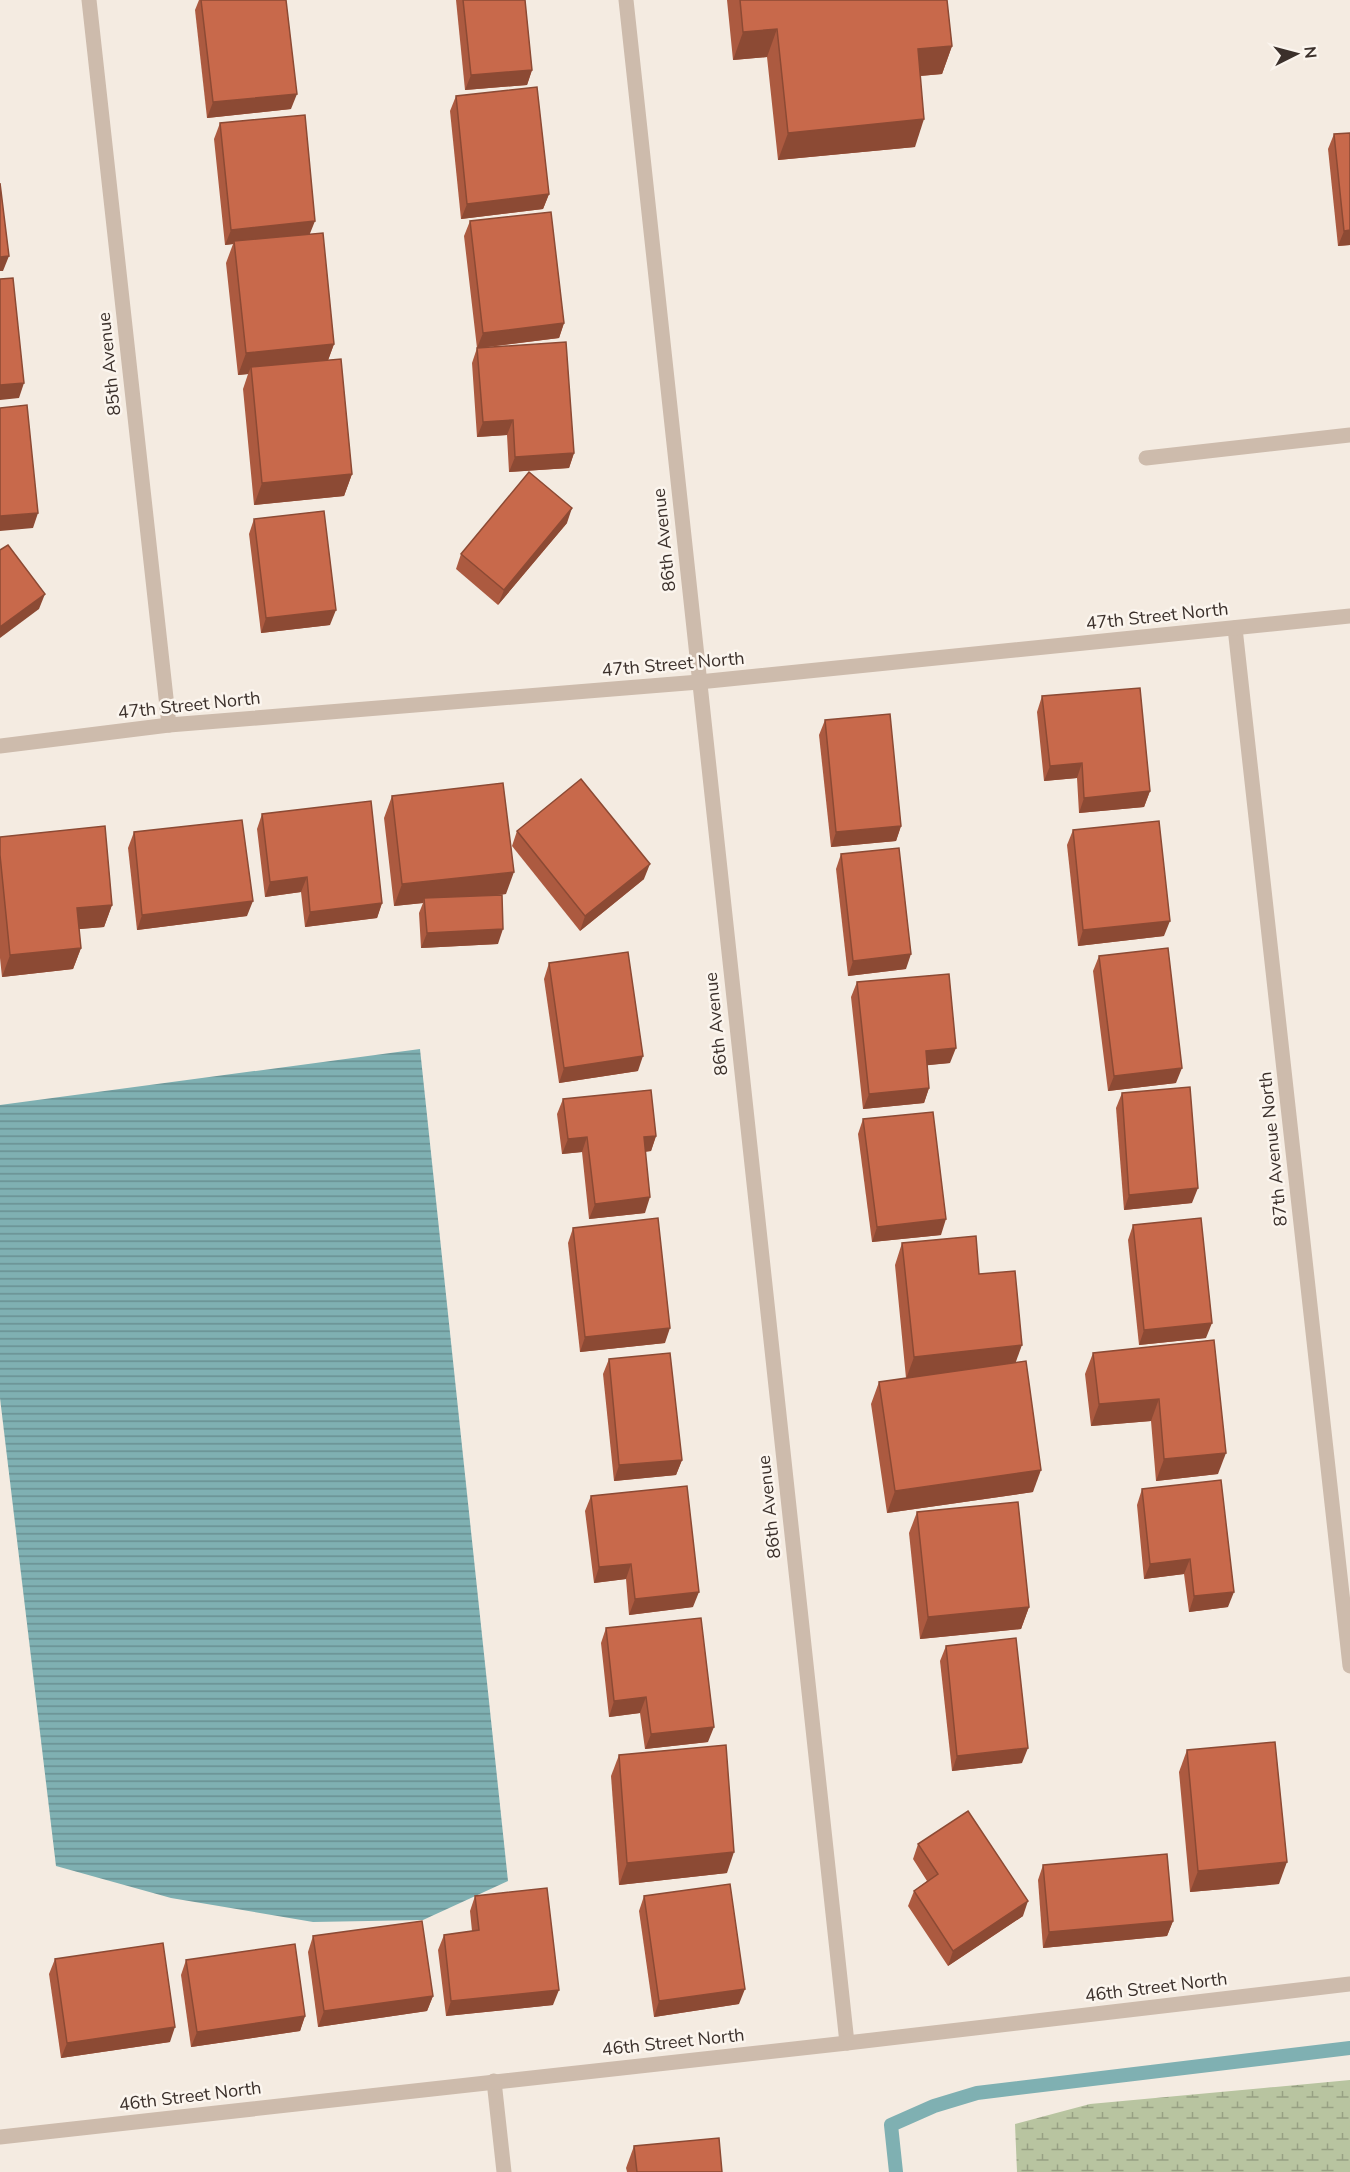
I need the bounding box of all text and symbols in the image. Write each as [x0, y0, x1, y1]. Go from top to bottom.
north arrow [1266, 24, 1326, 84]
text: N [1298, 45, 1321, 60]
street label: 85th Avenue [92, 311, 126, 417]
street label: 86th Avenue [647, 487, 681, 593]
street label: 47th Street North [1085, 597, 1229, 635]
street label: 47th Street North [601, 646, 745, 682]
street label: 47th Street North [117, 686, 261, 724]
street label: 86th Avenue [699, 971, 733, 1077]
street label: 87th Avenue North [1253, 1070, 1293, 1228]
street label: 86th Avenue [752, 1454, 786, 1560]
street label: 46th Street North [1083, 1966, 1229, 2008]
street label: 46th Street North [601, 2023, 745, 2061]
street label: 46th Street North [117, 2075, 263, 2117]

